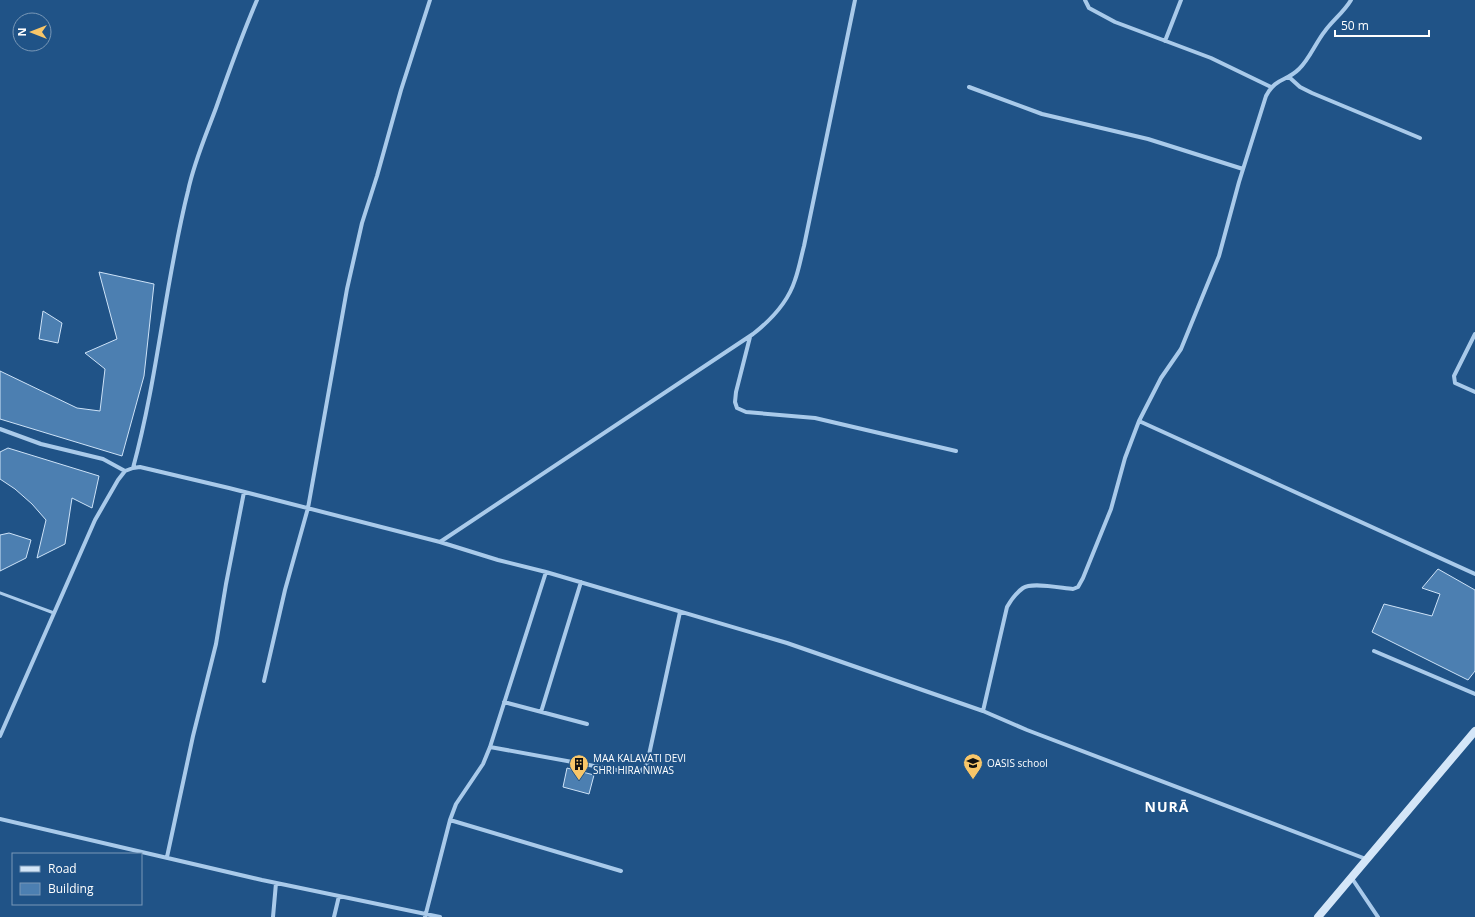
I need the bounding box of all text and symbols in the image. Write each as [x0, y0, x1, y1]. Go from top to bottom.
north arrow [12, 12, 52, 52]
scale bar [1335, 12, 1429, 38]
text: 50 m [1341, 17, 1369, 34]
text: N [14, 28, 29, 36]
place label: MAA KALAVATI DEVI SHRI HIRA NIWAS [593, 751, 686, 777]
school or university icon: OASIS school [962, 752, 984, 780]
building icon: MAA KALAVATI DEVI SHRI HIRA NIWAS [568, 753, 590, 781]
place label: OASIS school [987, 756, 1048, 770]
district label: NURĀ [1145, 797, 1189, 816]
legend [12, 853, 142, 905]
text: Road [48, 860, 77, 877]
text: Building [48, 880, 94, 897]

